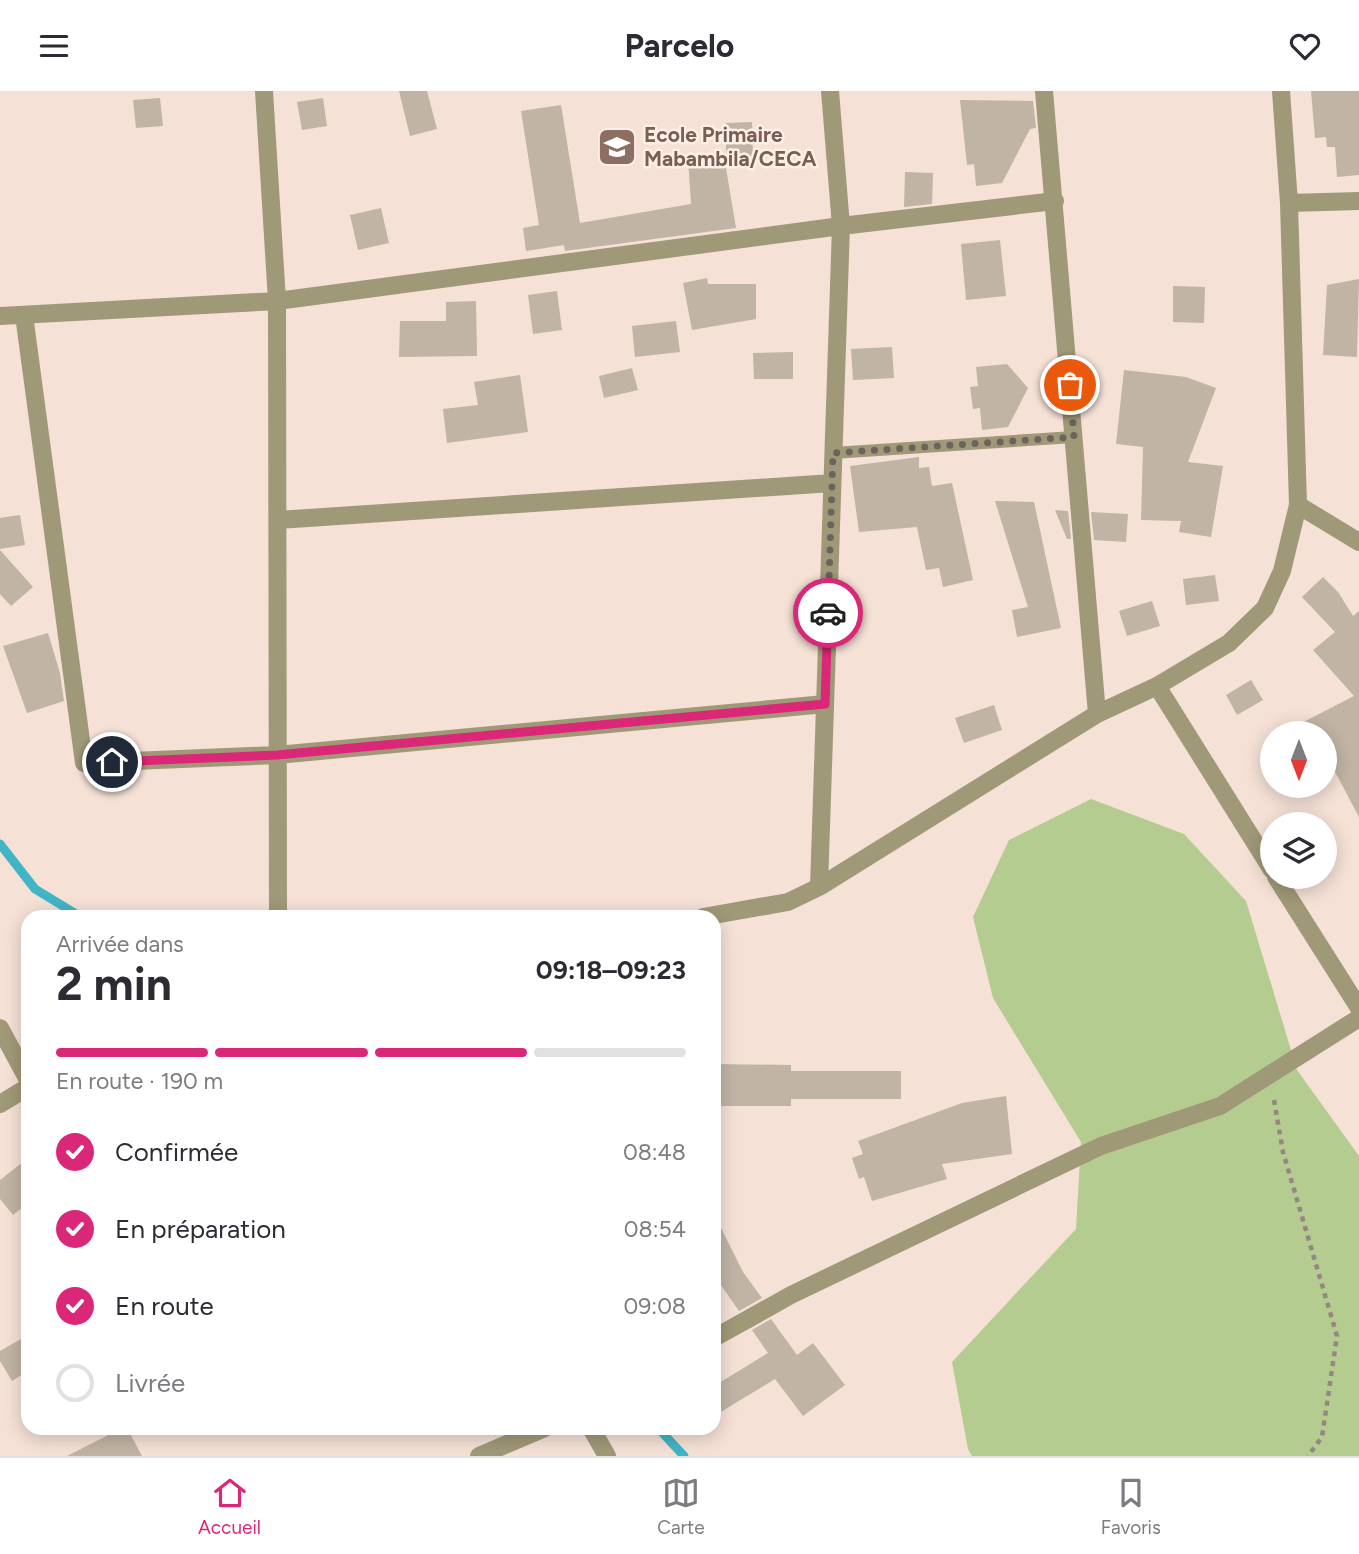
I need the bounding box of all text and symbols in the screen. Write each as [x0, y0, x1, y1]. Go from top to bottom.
icon: menu [35, 27, 73, 65]
text: Parcelo [625, 27, 734, 65]
icon: heart [1286, 27, 1324, 65]
place label: Ecole Primaire Mabambila/CECA [644, 122, 816, 171]
school or university icon: Ecole Primaire Mabambila/CECA [596, 126, 638, 168]
pin [1040, 355, 1100, 415]
icon: bag [1051, 366, 1089, 404]
courier [793, 578, 863, 648]
icon: car [809, 594, 847, 632]
north arrow [1260, 721, 1337, 798]
map controls [1260, 721, 1337, 889]
pin [82, 732, 142, 792]
icon: home [93, 743, 131, 781]
button: layers [1260, 812, 1337, 889]
text: Arrivée dans [56, 930, 184, 958]
text: 09:18–09:23 [536, 954, 686, 986]
text: 2 min [56, 956, 172, 1012]
text: En route · 190 m [56, 1067, 223, 1095]
icon: check [56, 1133, 94, 1171]
text: Confirmée [115, 1136, 238, 1168]
text: 08:48 [623, 1138, 686, 1166]
icon: check [56, 1210, 94, 1248]
text: En préparation [115, 1213, 286, 1245]
text: 08:54 [624, 1215, 686, 1243]
icon: check [56, 1287, 94, 1325]
text: En route [115, 1290, 214, 1322]
text: 09:08 [624, 1292, 686, 1320]
text: Livrée [115, 1367, 185, 1399]
tab: Accueil [198, 1474, 261, 1539]
tab: Carte [657, 1474, 705, 1539]
tab: Favoris [1101, 1474, 1161, 1539]

